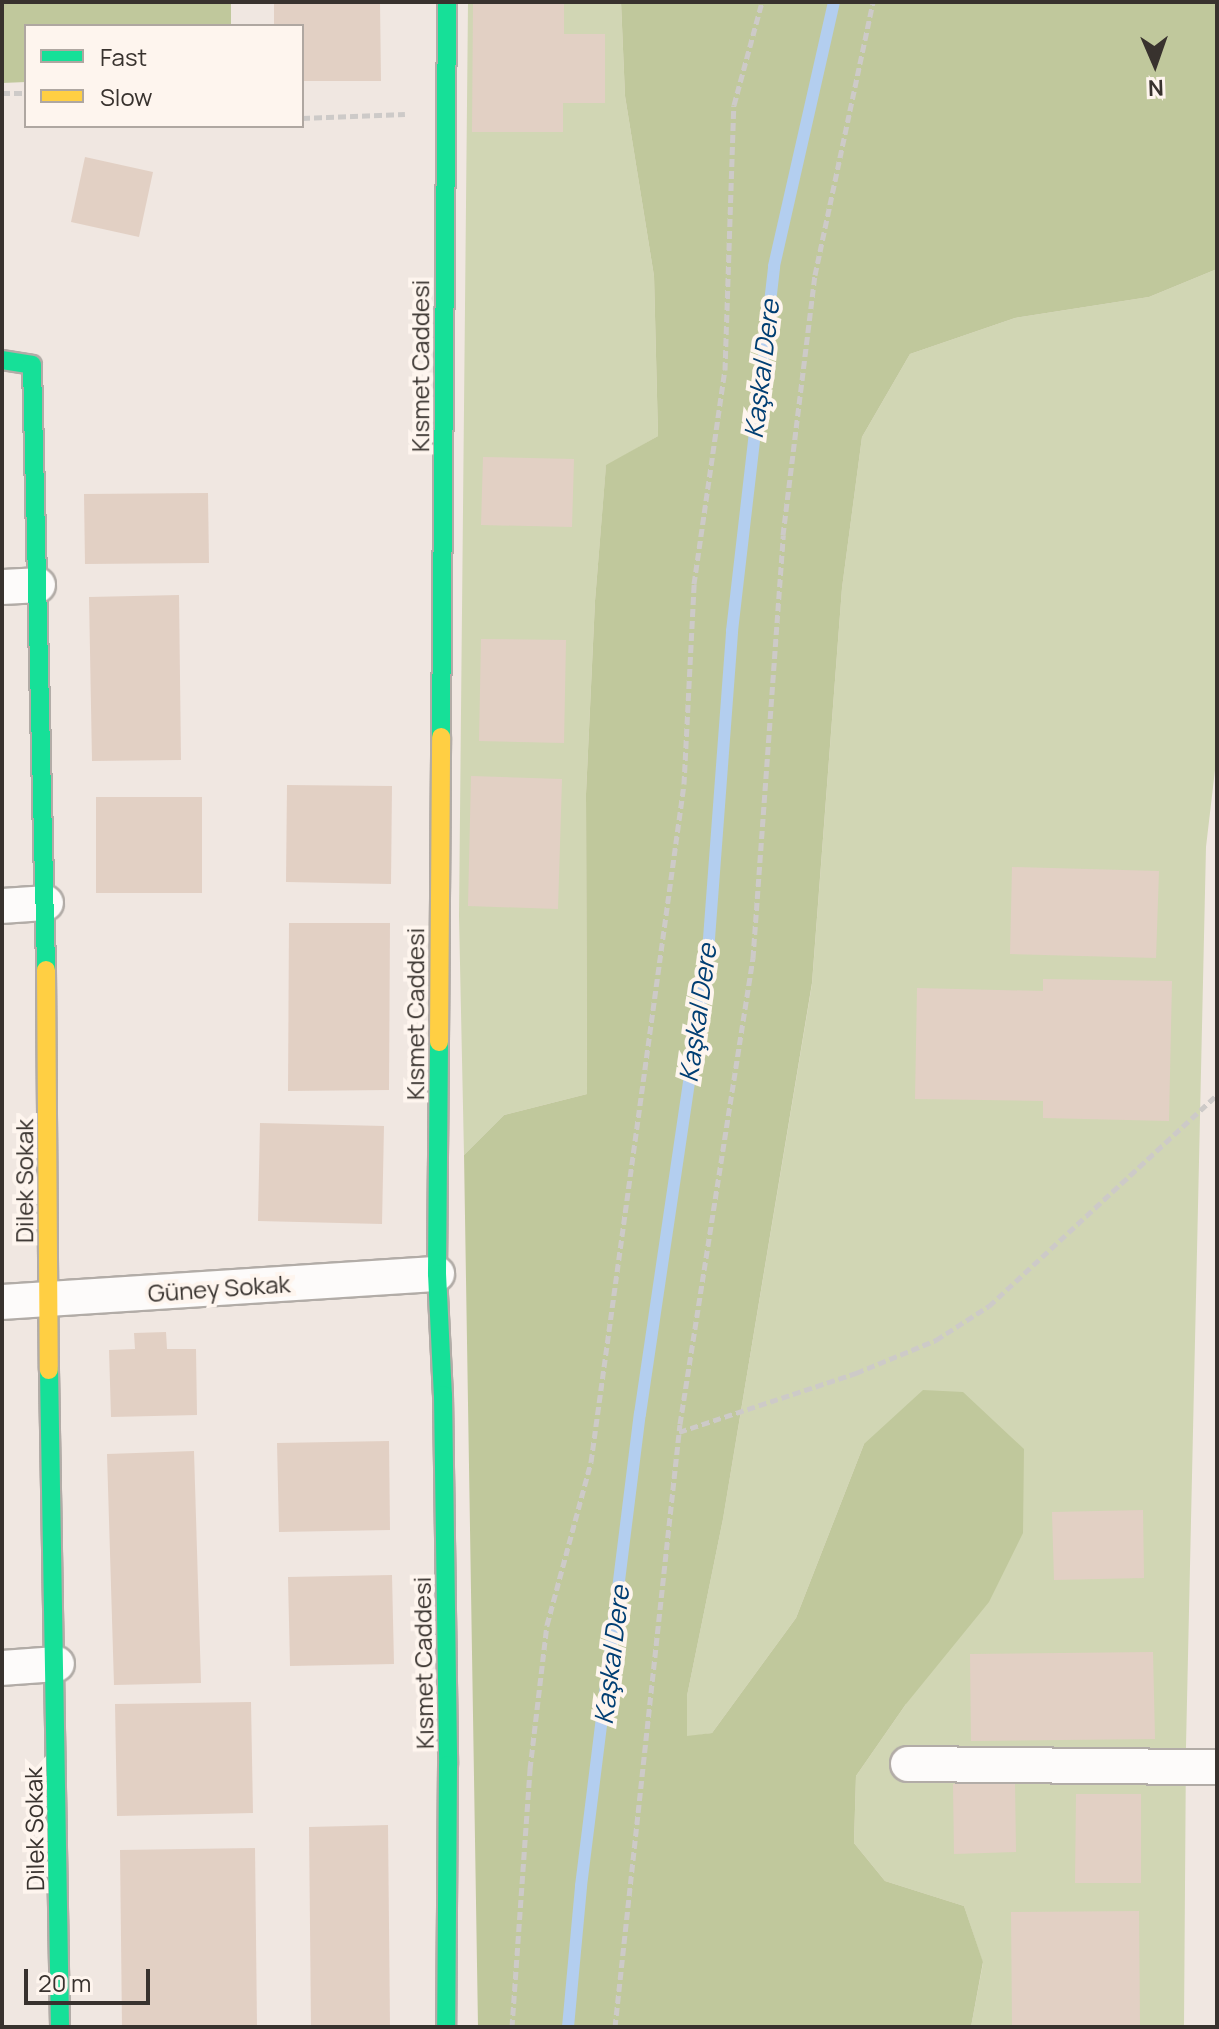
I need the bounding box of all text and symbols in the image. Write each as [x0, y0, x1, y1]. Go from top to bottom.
legend [24, 24, 304, 128]
north arrow [1115, 24, 1195, 104]
text: Fast [100, 40, 147, 73]
text: N [1147, 73, 1164, 103]
text: Slow [100, 80, 153, 113]
street label: Kısmet Caddesi [406, 280, 434, 452]
water label: Kaşkal Dere [738, 298, 786, 440]
street label: Kısmet Caddesi [401, 928, 429, 1100]
water label: Kaşkal Dere [673, 942, 723, 1084]
street label: Dilek Sokak [10, 1119, 38, 1243]
street label: Güney Sokak [147, 1269, 291, 1307]
street label: Kısmet Caddesi [407, 1577, 439, 1749]
water label: Kaşkal Dere [588, 1584, 636, 1726]
street label: Dilek Sokak [19, 1767, 49, 1891]
scale bar [28, 1953, 154, 2003]
text: 20 m [38, 1966, 91, 1999]

